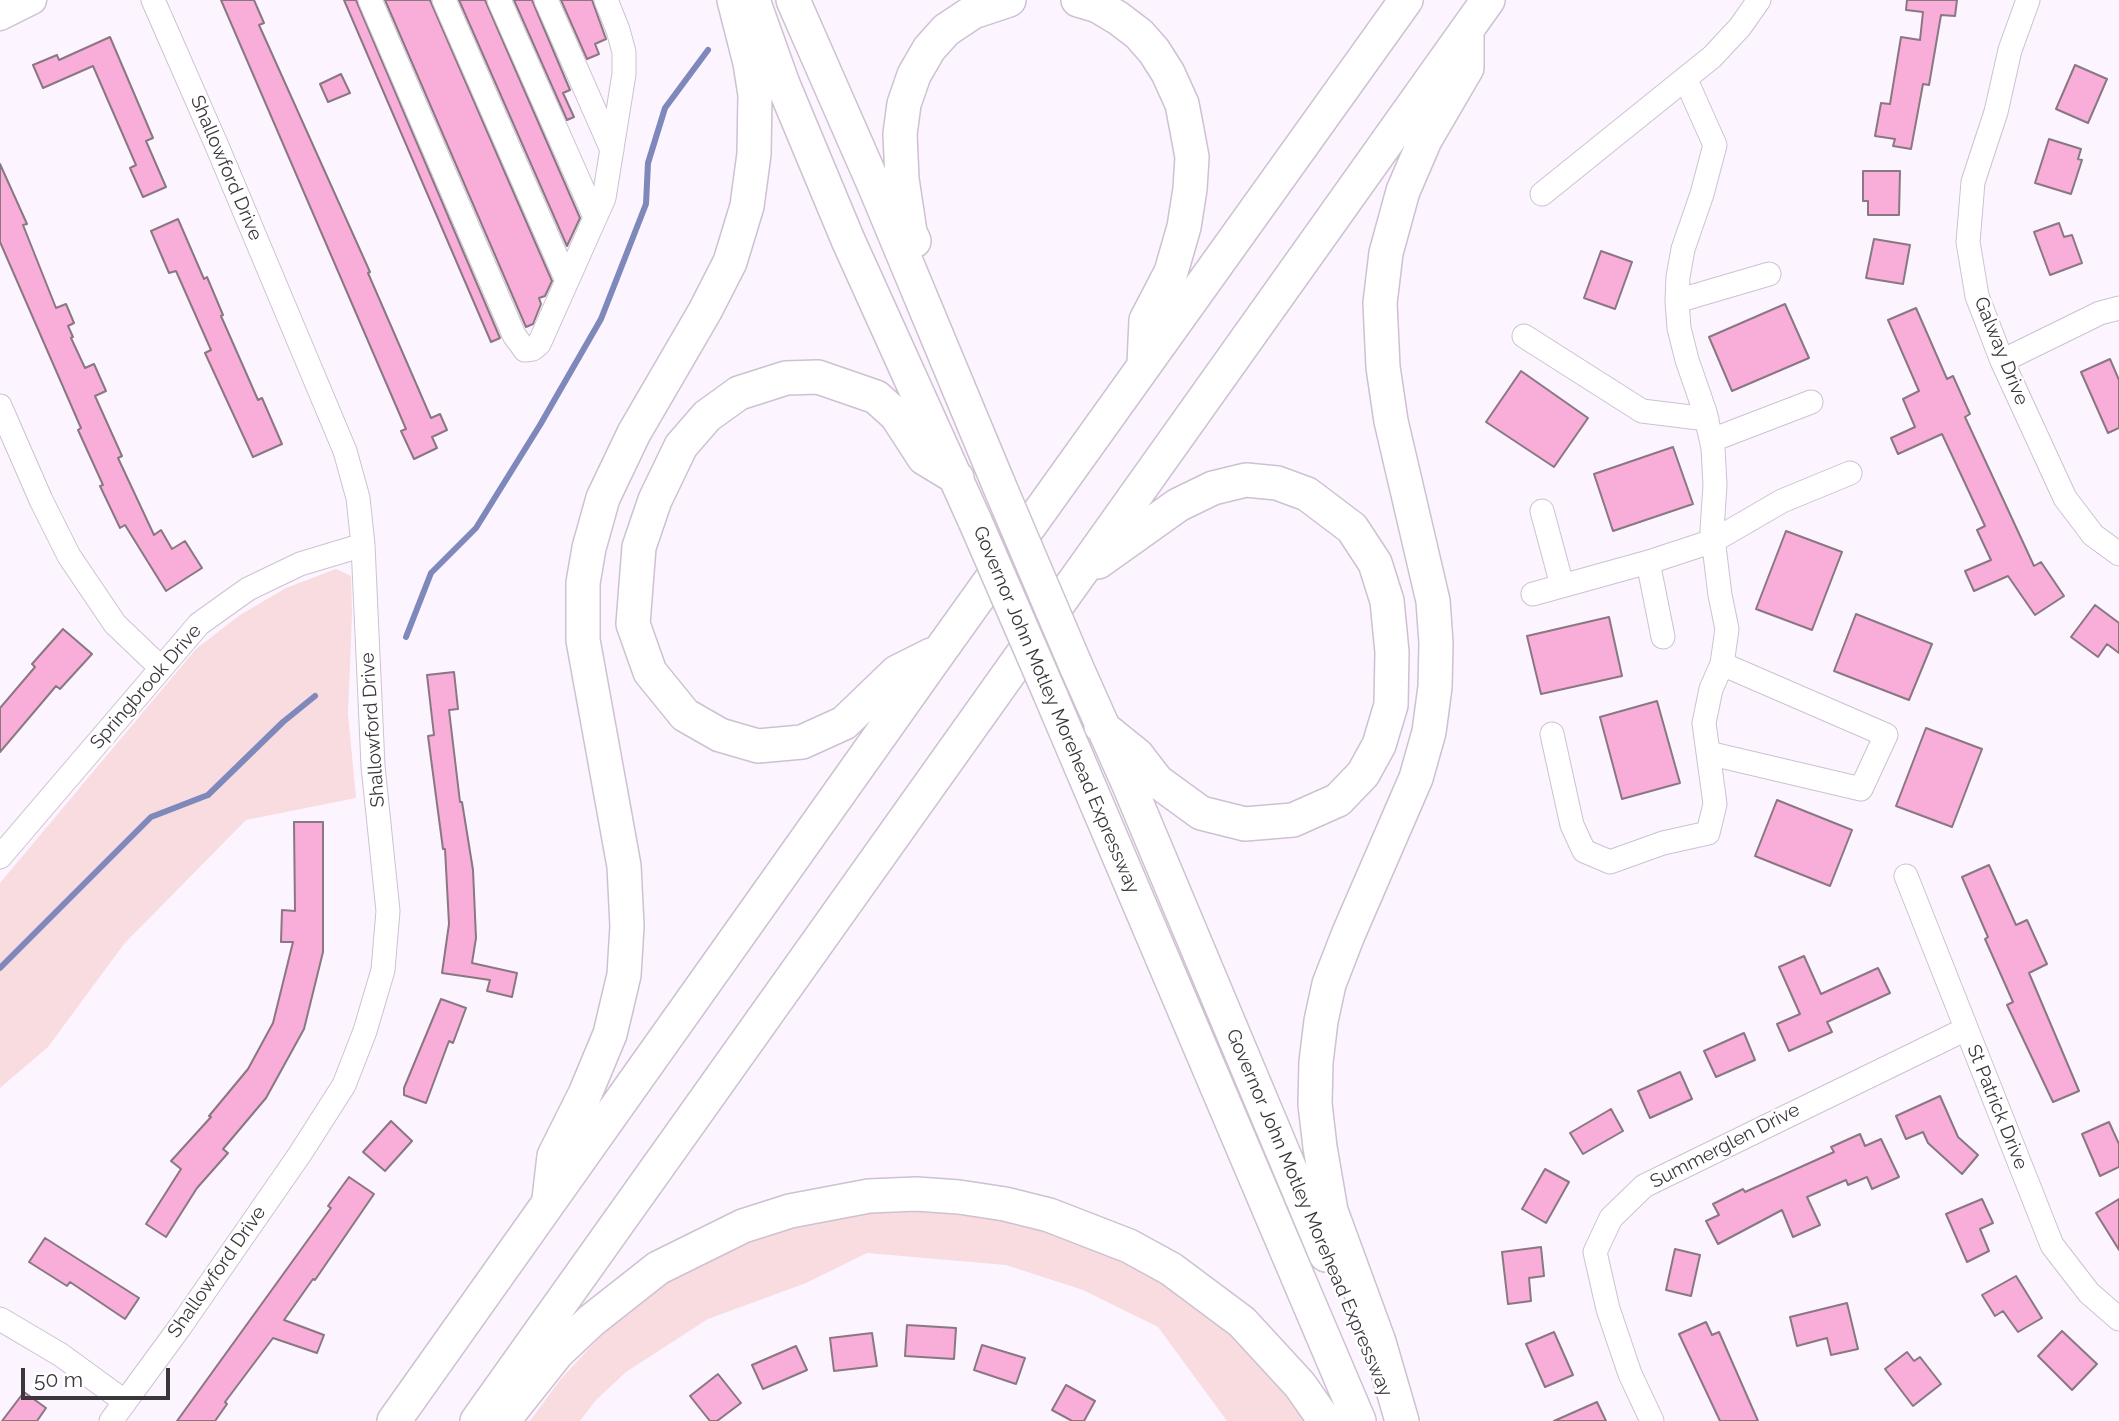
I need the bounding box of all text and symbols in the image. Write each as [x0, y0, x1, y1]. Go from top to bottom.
street label: Shallowford Drive [185, 92, 267, 244]
street label: Galway Drive [1969, 294, 2033, 408]
street label: Governor John Motley Morehead Expressway [968, 523, 1144, 897]
street label: Springbrook Drive [86, 620, 206, 754]
street label: Shallowford Drive [356, 652, 390, 808]
street label: Governor John Motley Morehead Expressway [1221, 1026, 1397, 1400]
street label: St Patrick Drive [1962, 1041, 2032, 1173]
street label: Summerglen Drive [1646, 1098, 1804, 1194]
street label: Shallowford Drive [163, 1202, 271, 1342]
scale bar [24, 1354, 173, 1398]
text: 50 m [34, 1367, 83, 1392]

